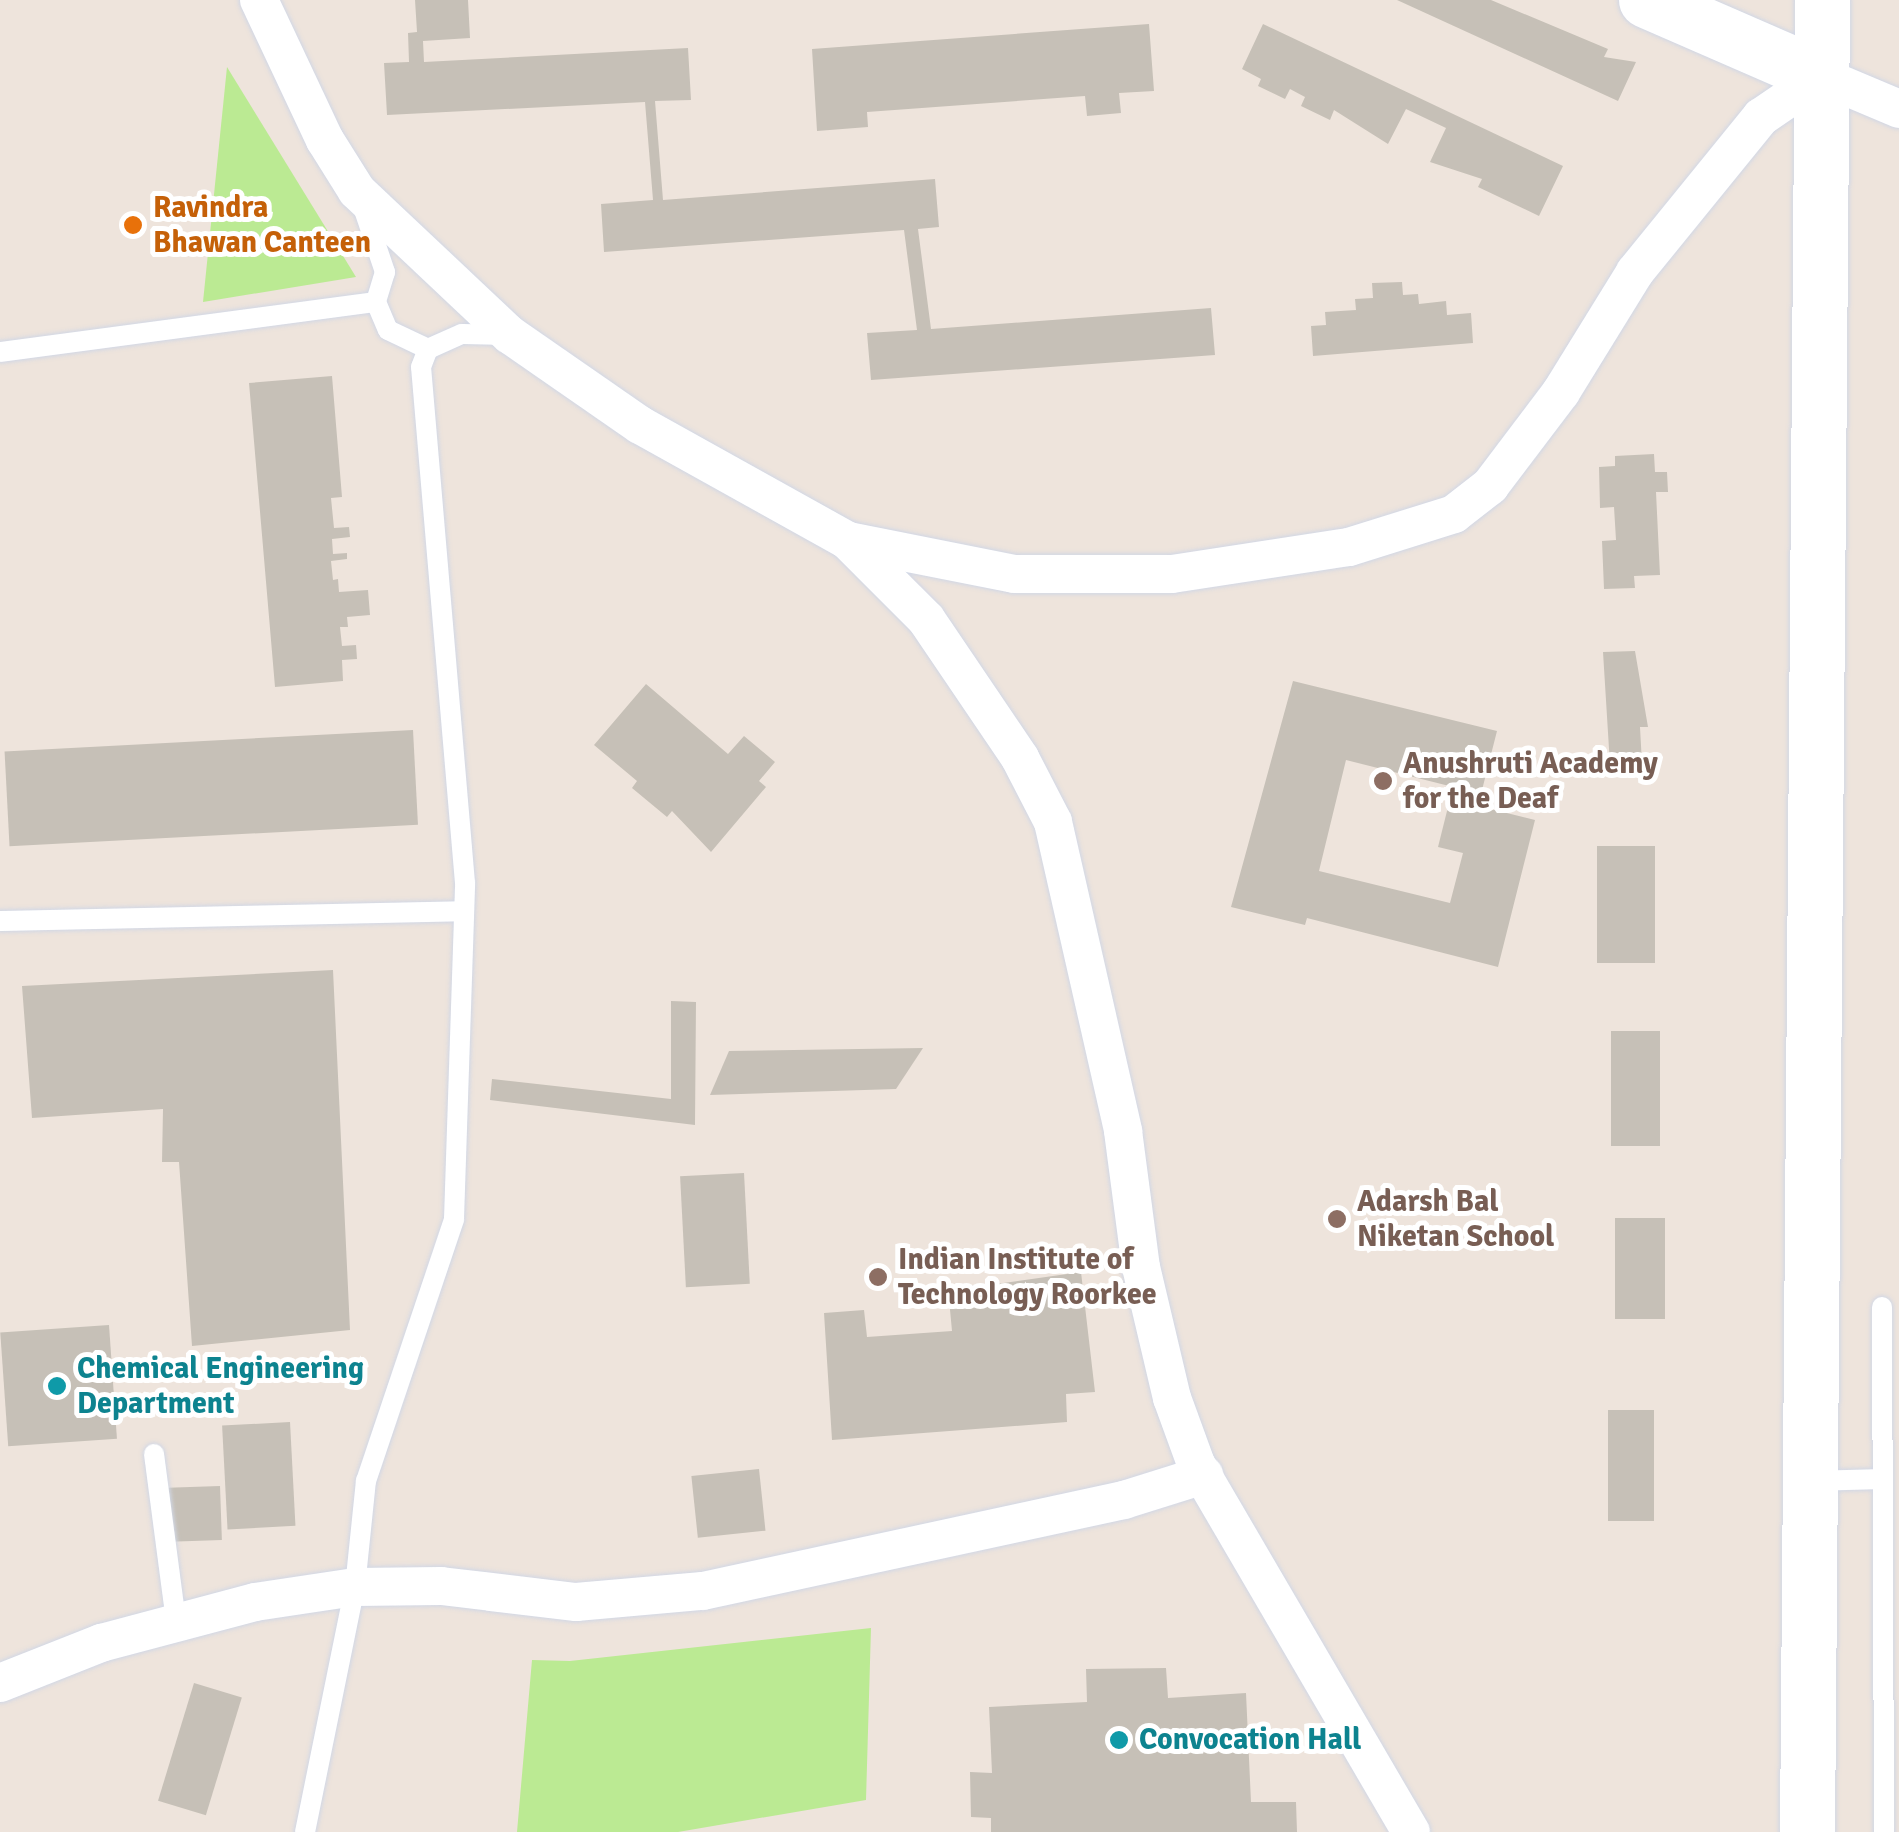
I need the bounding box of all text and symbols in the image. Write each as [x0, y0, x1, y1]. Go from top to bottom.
place label: Ravindra Bhawan Canteen [153, 190, 371, 260]
marker: Ravindra Bhawan Canteen [122, 214, 144, 236]
place label: Anushruti Academy for the Deaf [1403, 746, 1658, 816]
marker: Anushruti Academy for the Deaf [1372, 770, 1394, 792]
place label: Adarsh Bal Niketan School [1357, 1184, 1554, 1254]
marker: Adarsh Bal Niketan School [1326, 1208, 1348, 1230]
place label: Indian Institute of Technology Roorkee [898, 1242, 1157, 1312]
marker: Indian Institute of Technology Roorkee [867, 1266, 889, 1288]
place label: Chemical Engineering Department [77, 1351, 364, 1422]
marker: Chemical Engineering Department [46, 1375, 68, 1397]
place label: Convocation Hall [1139, 1722, 1361, 1758]
marker: Convocation Hall [1108, 1729, 1130, 1751]

